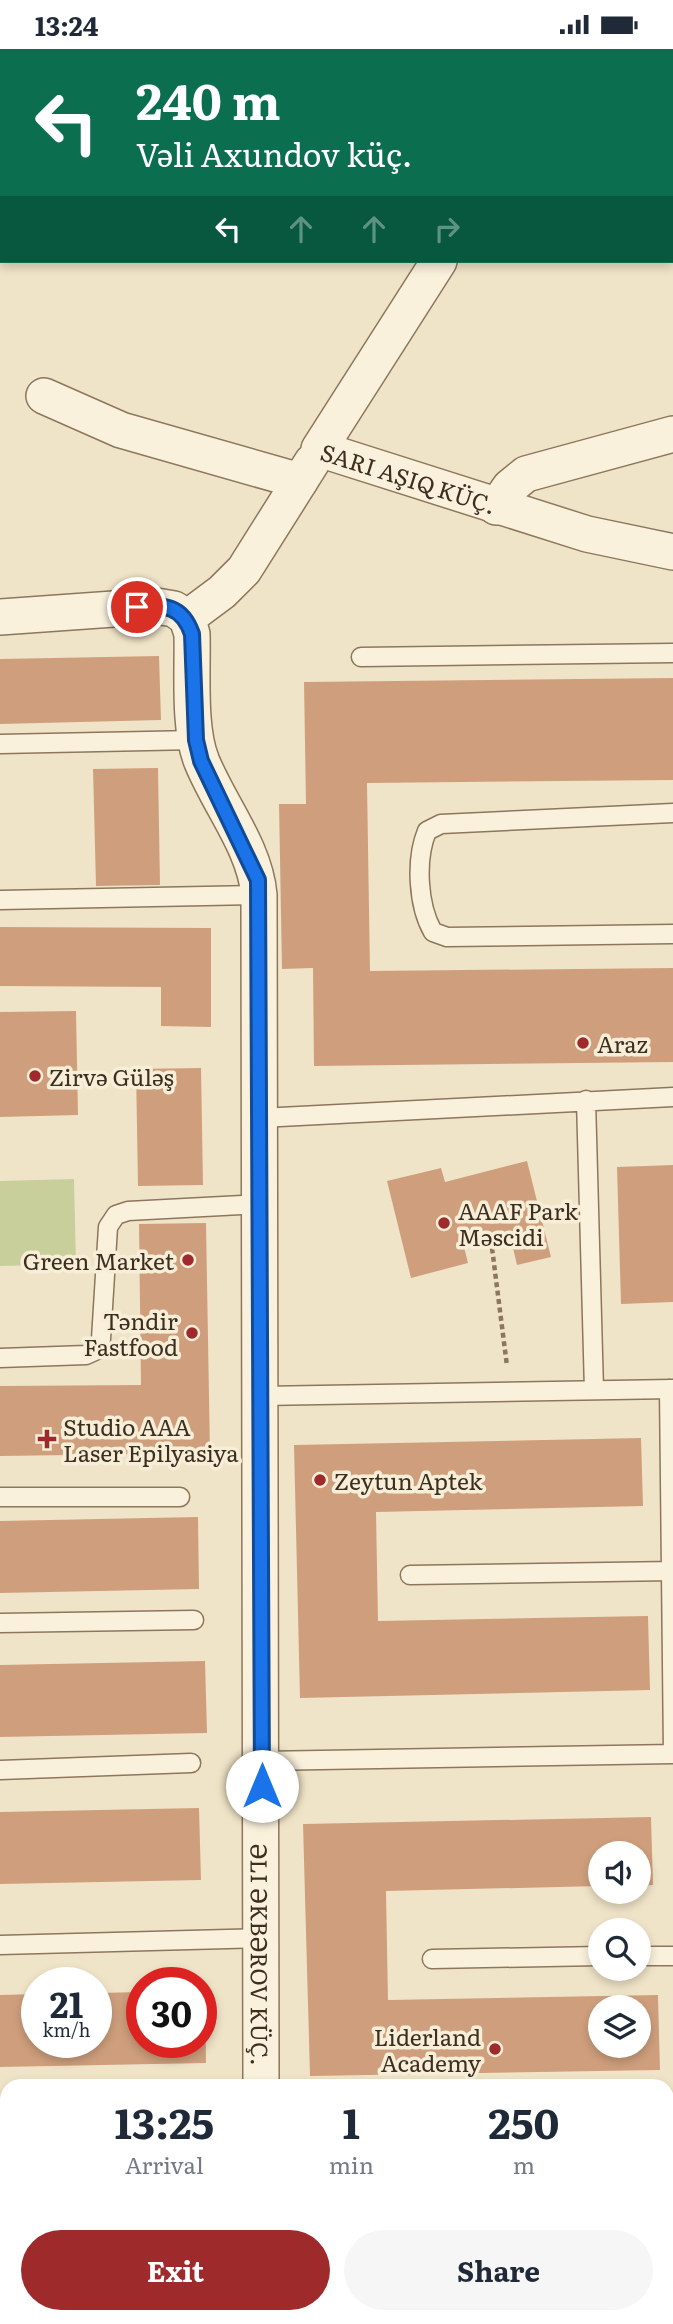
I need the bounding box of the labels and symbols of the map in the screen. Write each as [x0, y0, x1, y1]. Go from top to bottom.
street label: SARI AŞIQ KÜÇ. [317, 434, 501, 521]
pin [107, 577, 167, 637]
place label: Araz [597, 1026, 648, 1060]
marker: Araz [575, 1035, 591, 1051]
place label: Zirvə Güləş [49, 1059, 174, 1093]
marker: Zirvə Güləş [27, 1068, 43, 1084]
place label: AAAF Park Məscidi [458, 1193, 579, 1253]
marker: AAAF Park Məscidi [436, 1215, 452, 1231]
place label: Green Market [23, 1243, 175, 1277]
marker: Green Market [180, 1252, 196, 1268]
place label: Təndir Fastfood [83, 1303, 178, 1363]
marker: Təndir Fastfood [184, 1325, 200, 1341]
place label: Studio AAA Laser Epilyasiya [63, 1409, 239, 1469]
marker: Studio AAA Laser Epilyasiya [37, 1429, 57, 1449]
place label: Zeytun Aptek [334, 1463, 483, 1497]
marker: Zeytun Aptek [312, 1472, 328, 1488]
position arrow [225, 1749, 299, 1823]
street label: ƏLI ƏKBƏROV KÜÇ. [244, 1843, 278, 2066]
speed limit sign: 30 [126, 1967, 217, 2058]
place label: Liderland Academy [374, 2019, 482, 2079]
marker: Liderland Academy [487, 2041, 503, 2057]

